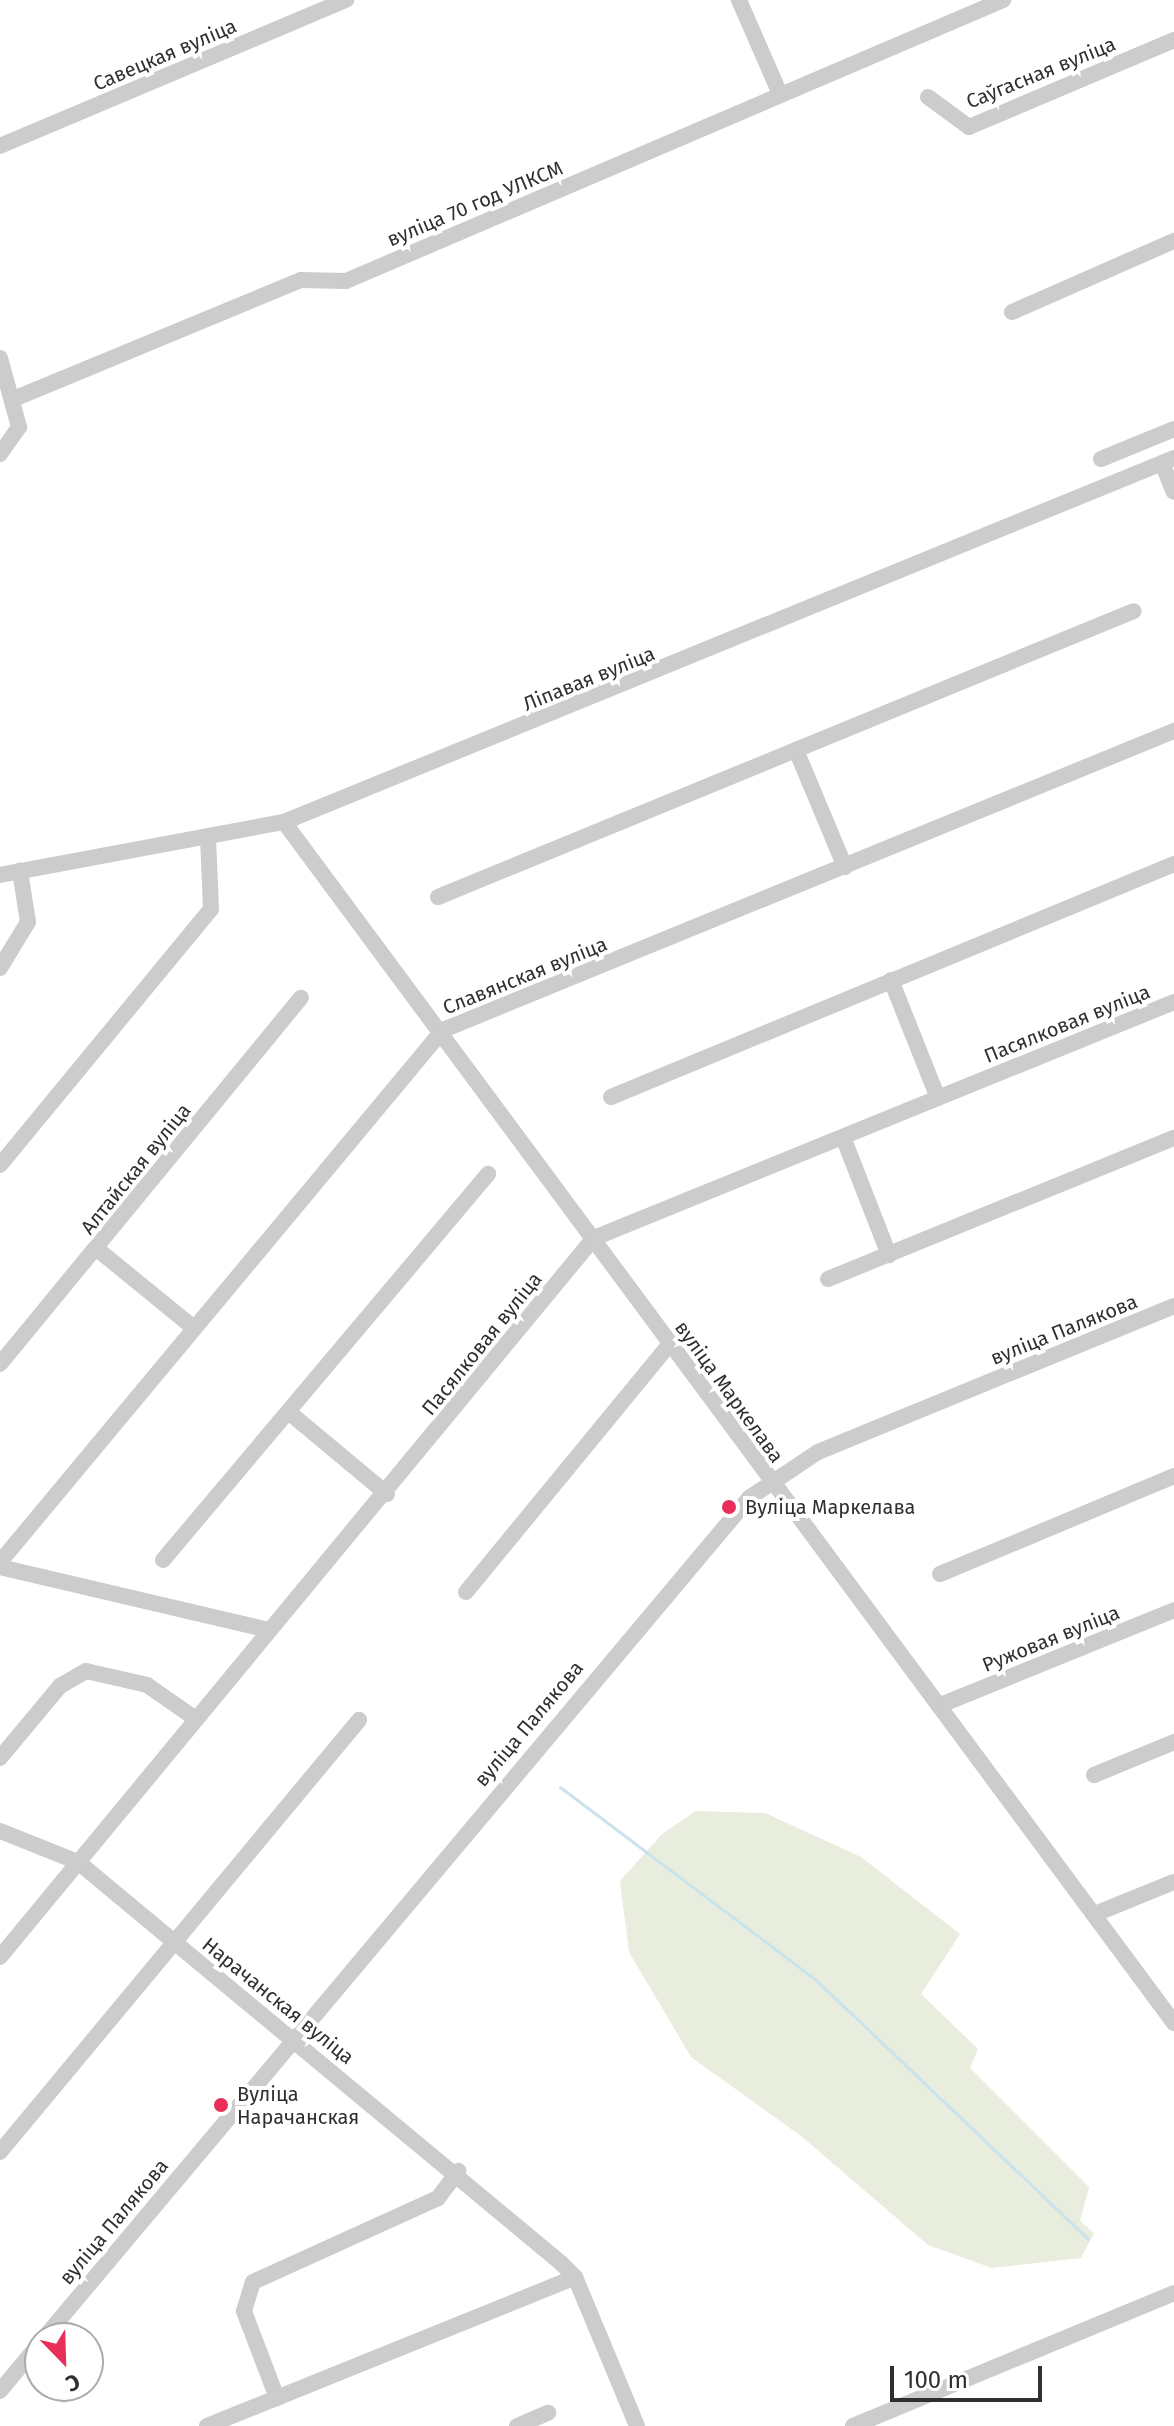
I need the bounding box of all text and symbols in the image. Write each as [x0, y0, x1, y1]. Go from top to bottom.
street label: Савецкая вуліца [90, 14, 240, 96]
street label: Саўгасная вуліца [963, 32, 1119, 114]
street label: вуліца 70 год УЛКСМ [384, 156, 566, 252]
street label: Ліпавая вуліца [520, 642, 658, 716]
street label: Славянская вуліца [439, 932, 611, 1020]
street label: Пасялковая вуліца [980, 980, 1154, 1068]
street label: Алтайская вуліца [76, 1099, 196, 1239]
street label: Пасялковая вуліца [417, 1268, 547, 1420]
street label: вуліца Палякова [987, 1290, 1141, 1370]
street label: вуліца Маркелава [670, 1316, 788, 1468]
place label: Вуліца Маркелава [745, 1495, 915, 1519]
marker: Вуліца Маркелава [720, 1498, 738, 1516]
street label: Ружовая вуліца [979, 1601, 1123, 1677]
street label: вуліца Палякова [470, 1656, 588, 1792]
street label: Нарачанская вуліца [197, 1933, 359, 2069]
place label: Вуліца Нарачанская [237, 2082, 359, 2129]
marker: Вуліца Нарачанская [212, 2096, 230, 2114]
street label: вуліца Палякова [55, 2154, 173, 2290]
north arrow [24, 2322, 104, 2402]
scale bar [894, 2350, 1046, 2400]
text: 100 m [904, 2366, 968, 2394]
text: С [62, 2368, 84, 2398]

